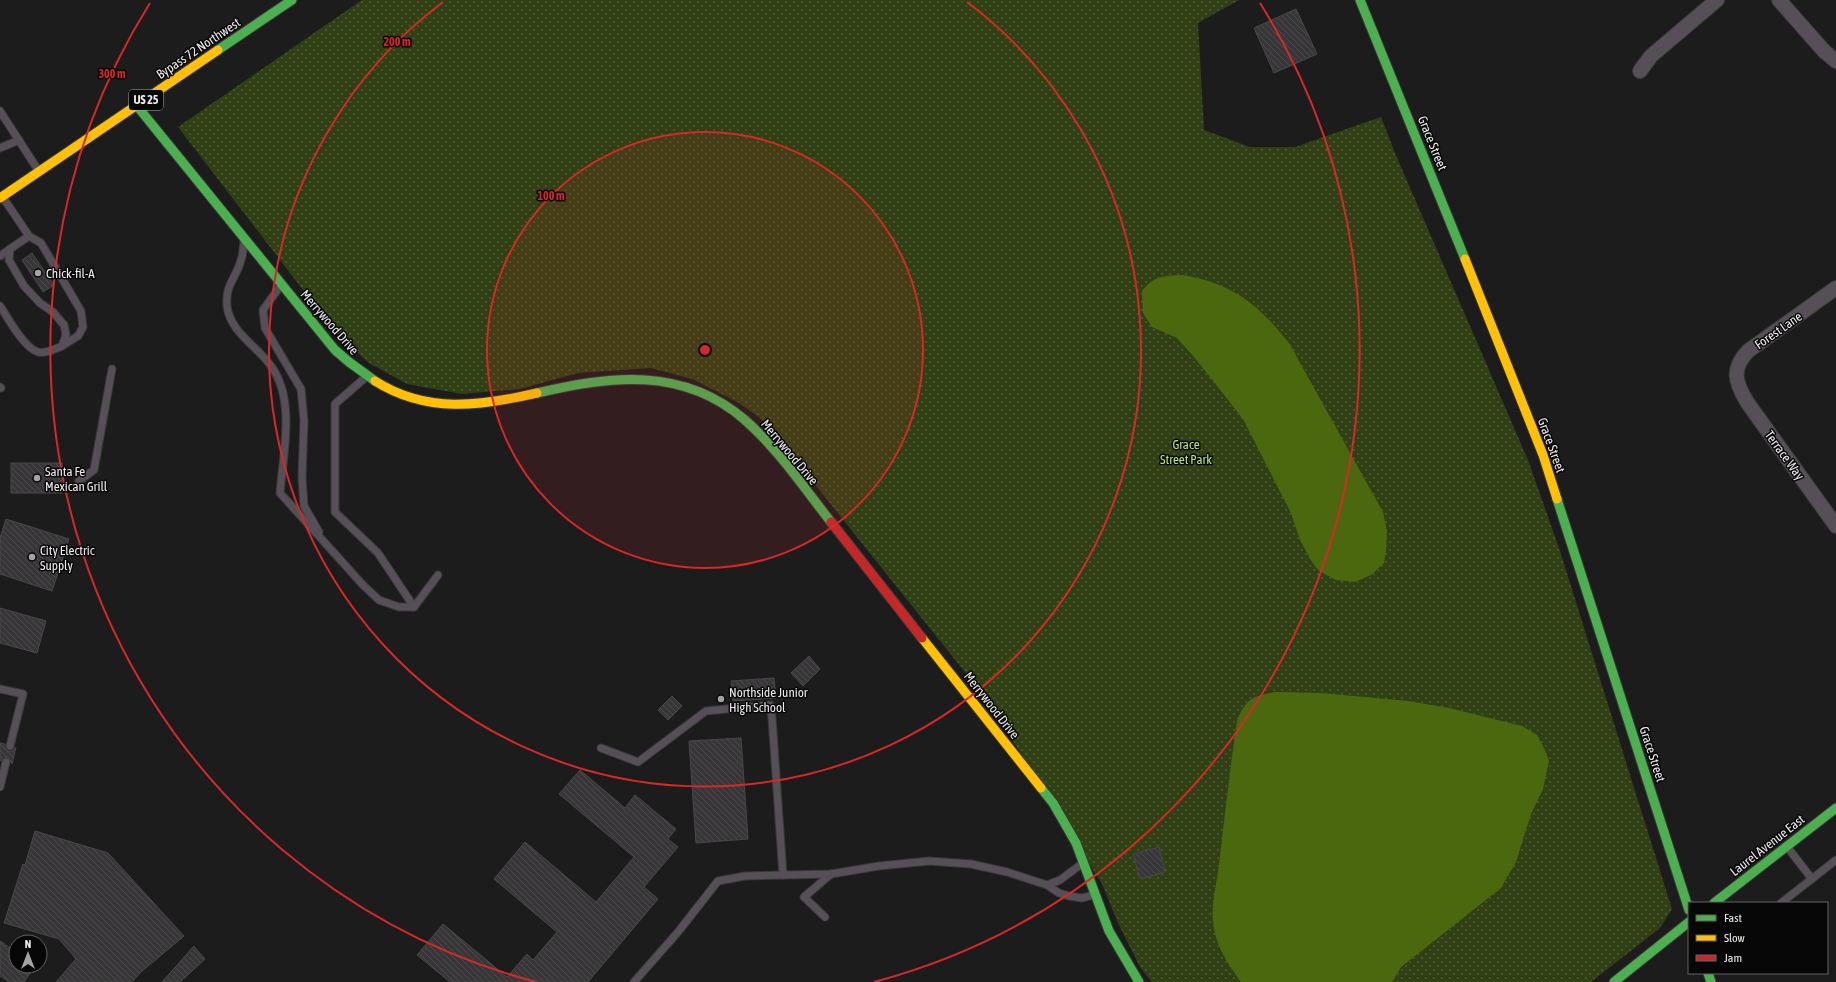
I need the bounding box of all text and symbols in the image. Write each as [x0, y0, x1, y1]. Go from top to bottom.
street label: Bypass 72 Northwest [153, 15, 243, 82]
text: 200 m [383, 35, 411, 49]
text: 300 m [98, 67, 126, 81]
road number: US 25 [129, 90, 163, 110]
street label: Grace Street [1415, 114, 1450, 173]
text: 100 m [537, 189, 565, 203]
place label: Chick-fil-A [46, 266, 95, 281]
marker: Chick-fil-A [33, 268, 43, 278]
street label: Merrywood Drive [297, 287, 362, 358]
street label: Forest Lane [1752, 309, 1805, 352]
centre of rings [698, 343, 712, 357]
street label: Grace Street [1535, 416, 1569, 475]
street label: Merrywood Drive [758, 417, 821, 488]
street label: Terrace Way [1762, 428, 1808, 483]
park label: Grace Street Park [1160, 437, 1212, 467]
place label: Santa Fe Mexican Grill [45, 464, 108, 494]
marker: Santa Fe Mexican Grill [32, 473, 42, 483]
place label: City Electric Supply [40, 543, 95, 573]
marker: City Electric Supply [27, 552, 37, 562]
street label: Merrywood Drive [961, 669, 1022, 742]
place label: Northside Junior High School [729, 685, 808, 715]
marker: Northside Junior High School [716, 694, 726, 704]
street label: Grace Street [1637, 724, 1669, 784]
street label: Laurel Avenue East [1727, 812, 1808, 879]
legend [1688, 902, 1828, 974]
text: Fast [1724, 911, 1742, 925]
text: Slow [1724, 931, 1745, 945]
north arrow [8, 934, 48, 974]
text: N [25, 938, 31, 950]
text: Jam [1724, 951, 1742, 965]

